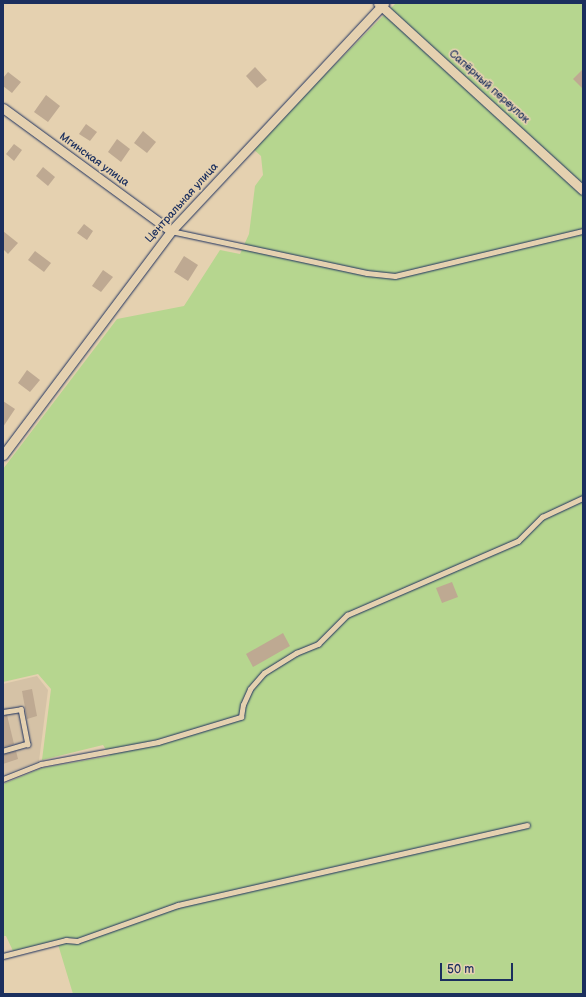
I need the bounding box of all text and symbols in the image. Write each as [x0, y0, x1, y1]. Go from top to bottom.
street label: Сапёрный переулок [446, 47, 532, 127]
street label: Мгинская улица [57, 130, 131, 190]
street label: Центральная улица [143, 160, 221, 246]
scale bar [442, 955, 515, 981]
text: 50 m [447, 962, 474, 977]

